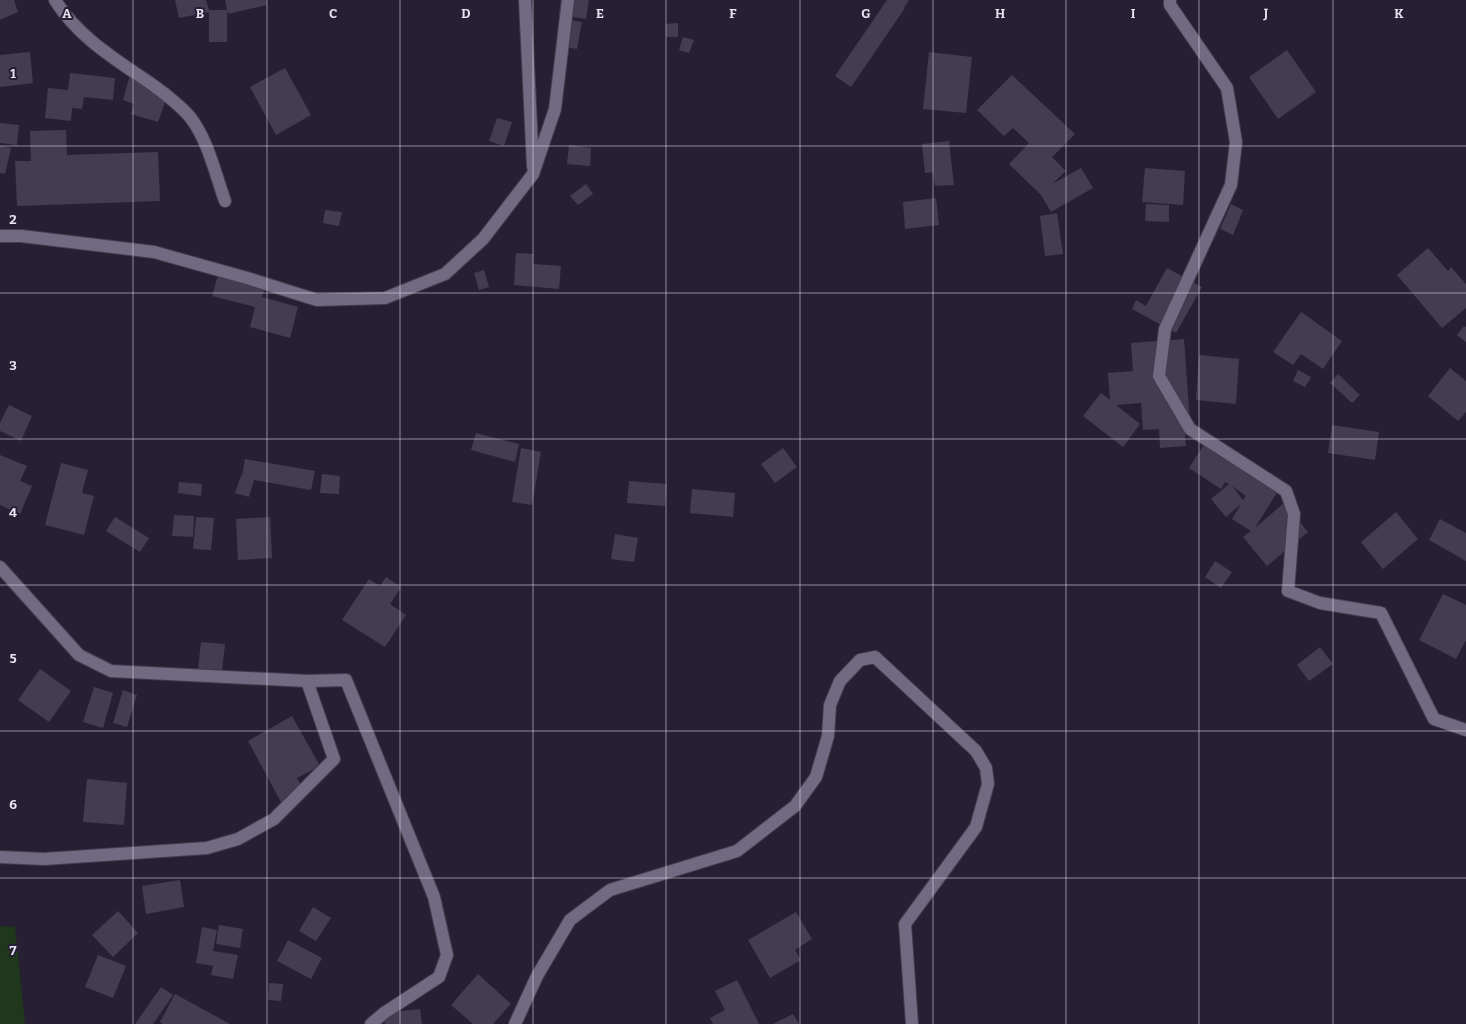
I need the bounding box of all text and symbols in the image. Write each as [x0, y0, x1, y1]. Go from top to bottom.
text: A [62, 6, 72, 21]
text: B [196, 6, 204, 21]
text: C [329, 6, 337, 21]
text: D [461, 6, 471, 21]
text: E [596, 6, 604, 21]
text: F [729, 6, 737, 21]
text: G [861, 6, 871, 21]
text: H [995, 6, 1005, 21]
text: I [1131, 6, 1136, 21]
text: J [1263, 6, 1269, 21]
text: K [1394, 6, 1404, 21]
text: 1 [10, 66, 16, 81]
text: 2 [9, 212, 17, 227]
text: 3 [9, 358, 17, 373]
text: 4 [9, 505, 17, 520]
text: 5 [9, 651, 17, 666]
text: 6 [9, 797, 17, 812]
text: 7 [10, 943, 17, 958]

